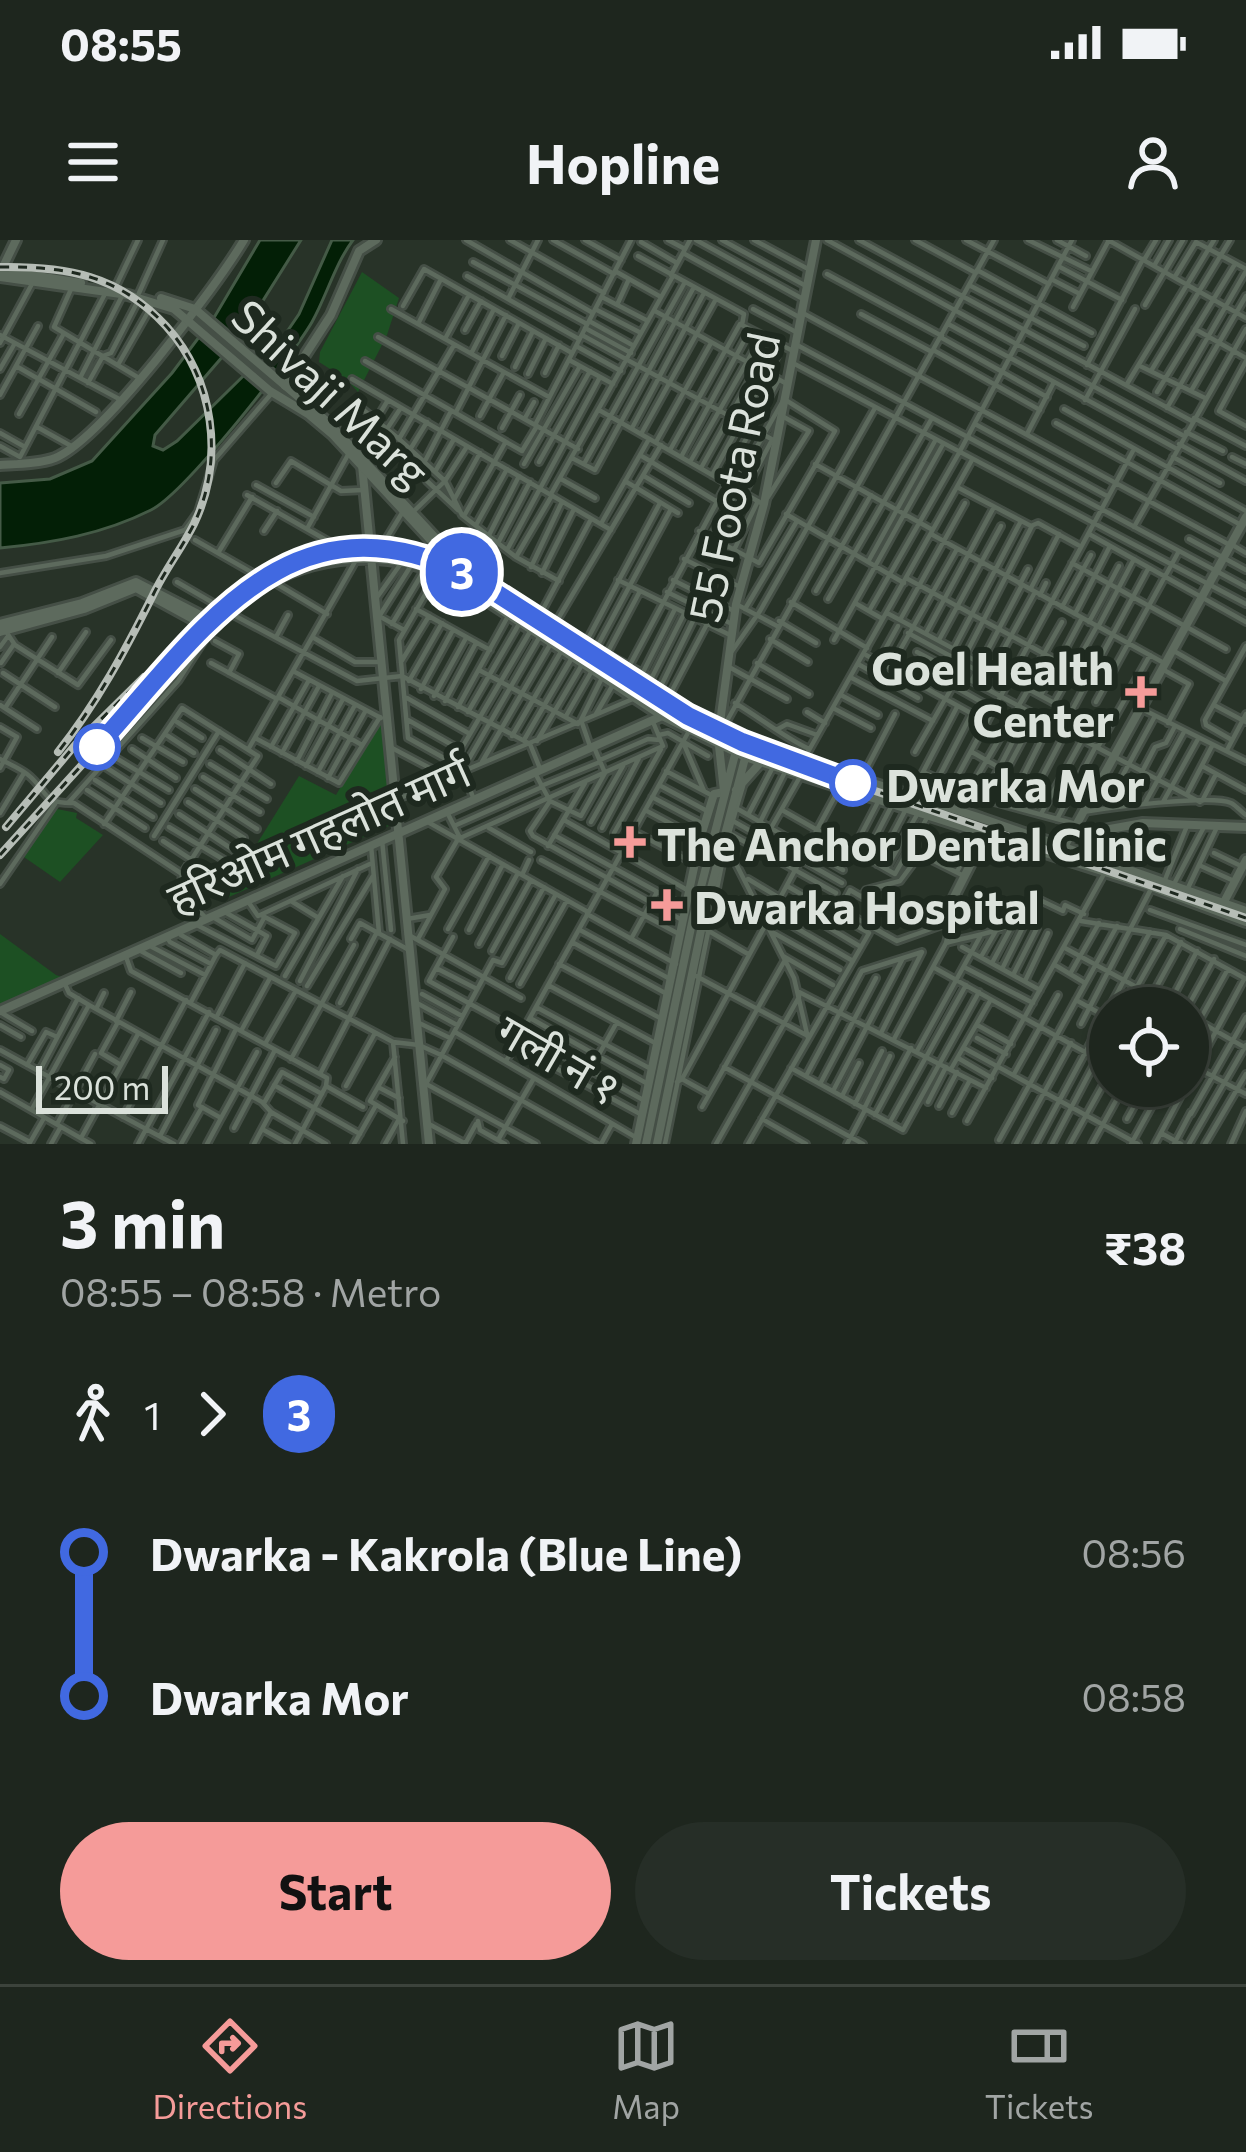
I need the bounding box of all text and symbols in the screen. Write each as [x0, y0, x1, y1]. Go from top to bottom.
text: 08:55 [60, 15, 182, 70]
icon: menu [60, 129, 126, 195]
text: Hopline [526, 129, 720, 195]
icon: person [1120, 129, 1186, 195]
street label: Shivaji Marg [222, 287, 442, 497]
street label: 55 Foota Road [675, 327, 789, 627]
line badge: 3 [423, 533, 501, 611]
text: 3 [450, 546, 474, 598]
place label: Goel Health Center [871, 639, 1114, 746]
marker: Goel Health Center [1125, 676, 1157, 708]
unlabelled marker [75, 725, 119, 769]
street label: हरिओम गहलोत मार्ग [158, 741, 479, 924]
place label: Dwarka Mor [886, 756, 1145, 811]
marker: Dwarka Mor [831, 761, 875, 805]
place label: The Anchor Dental Clinic [657, 815, 1167, 870]
marker: The Anchor Dental Clinic [614, 826, 646, 858]
place label: Dwarka Hospital [694, 878, 1040, 933]
marker: Dwarka Hospital [651, 889, 683, 921]
map controls [1089, 987, 1209, 1107]
button: locate [1089, 987, 1209, 1107]
street label: गली नं १ [489, 1001, 631, 1115]
scale bar [36, 1060, 168, 1113]
text: 200 m [54, 1066, 150, 1107]
text: 3 min [60, 1181, 225, 1262]
text: ₹38 [1104, 1219, 1186, 1274]
text: 08:55 – 08:58 · Metro [60, 1267, 441, 1315]
icon: walk [60, 1381, 126, 1447]
icon: forward [179, 1381, 245, 1447]
text: 3 [287, 1388, 311, 1440]
text: 1 [144, 1390, 161, 1438]
text: Dwarka - Kakrola (Blue Line) [150, 1525, 742, 1580]
text: 08:56 [1082, 1528, 1186, 1576]
text: Dwarka Mor [150, 1669, 409, 1724]
text: 08:58 [1082, 1672, 1186, 1720]
button: Start [60, 1822, 611, 1960]
button: Tickets [635, 1822, 1186, 1960]
tab: Directions [152, 2013, 307, 2126]
tab: Map [612, 2013, 680, 2126]
tab: Tickets [985, 2013, 1094, 2126]

